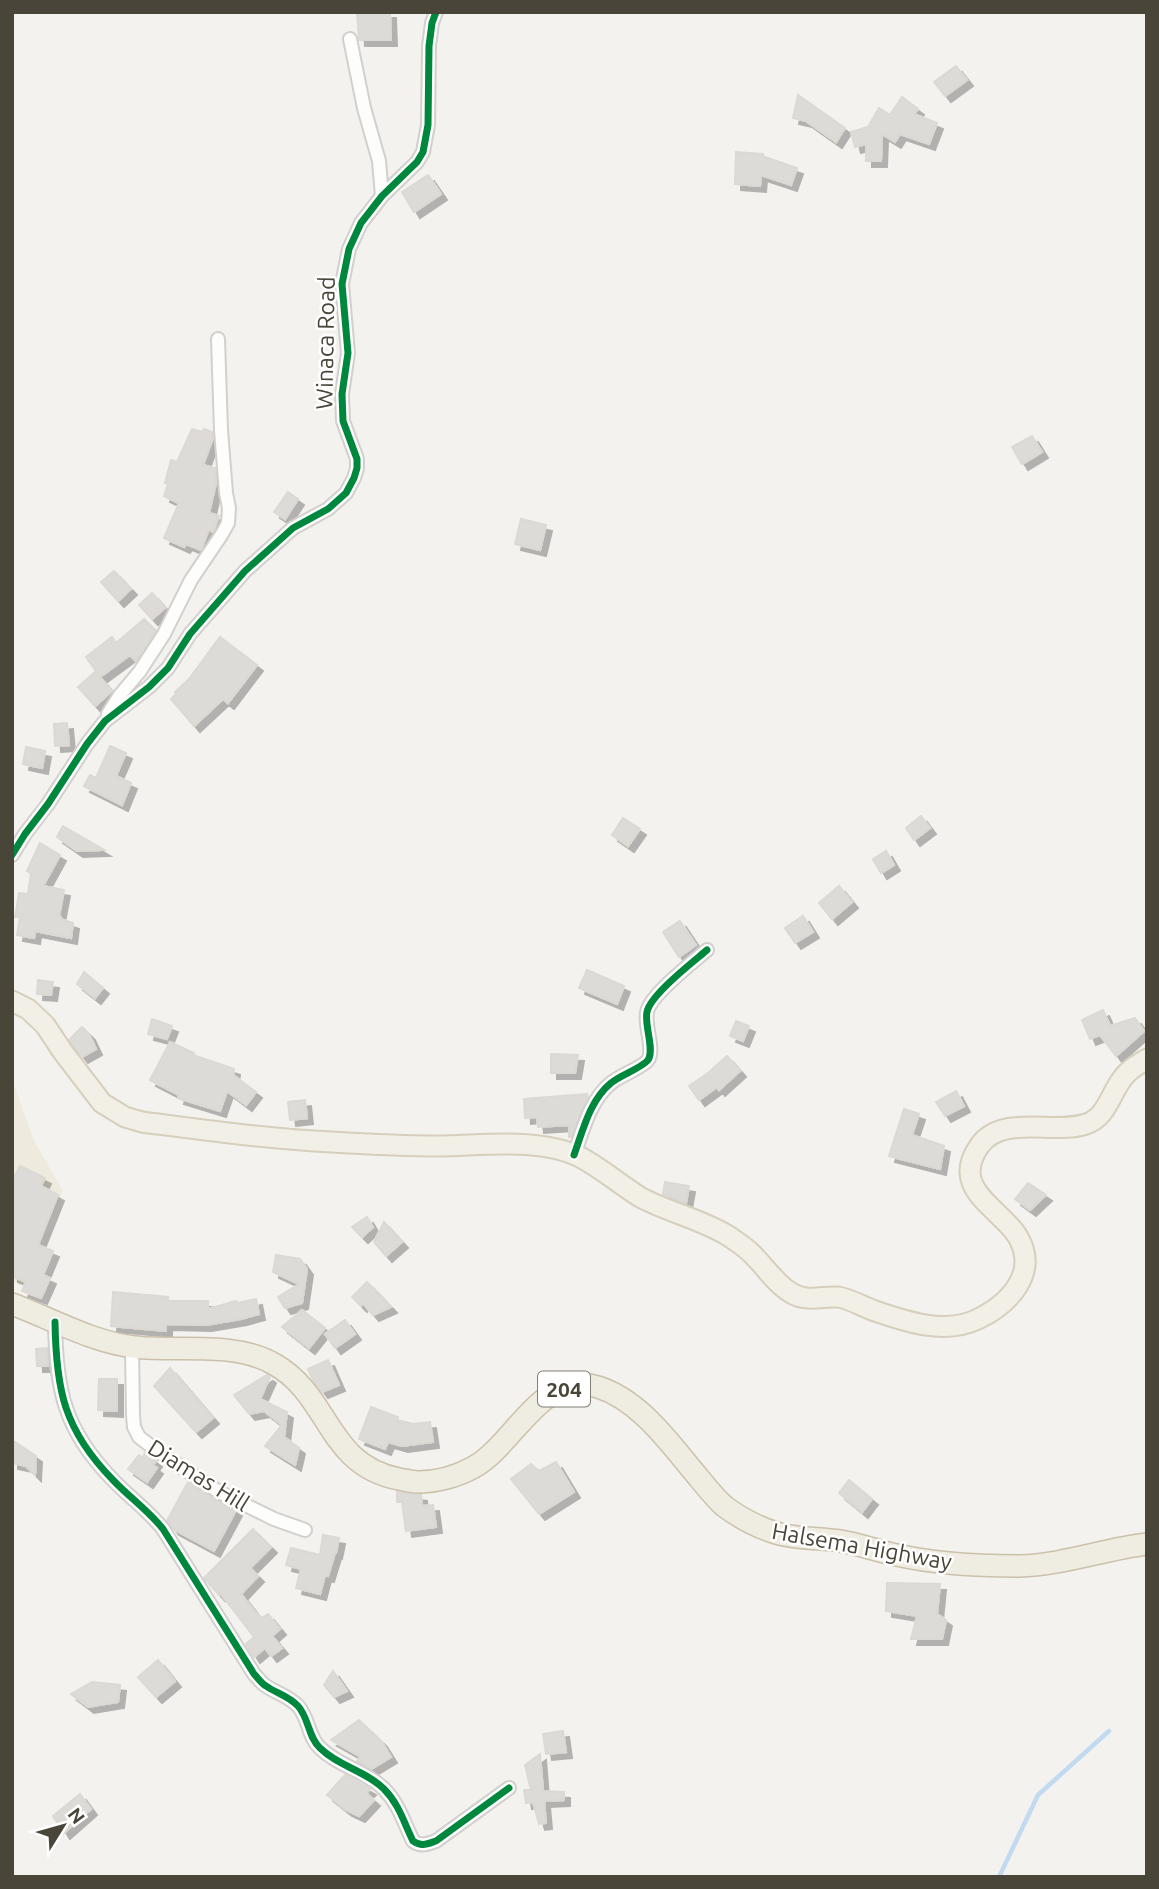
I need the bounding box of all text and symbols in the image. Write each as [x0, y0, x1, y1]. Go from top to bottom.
street label: Winaca Road [311, 276, 339, 410]
road number: 204 [538, 1372, 590, 1406]
street label: Diamas Hill [144, 1434, 254, 1516]
street label: Halsema Highway [770, 1518, 954, 1574]
north arrow [28, 1791, 98, 1861]
text: N [64, 1803, 90, 1828]

